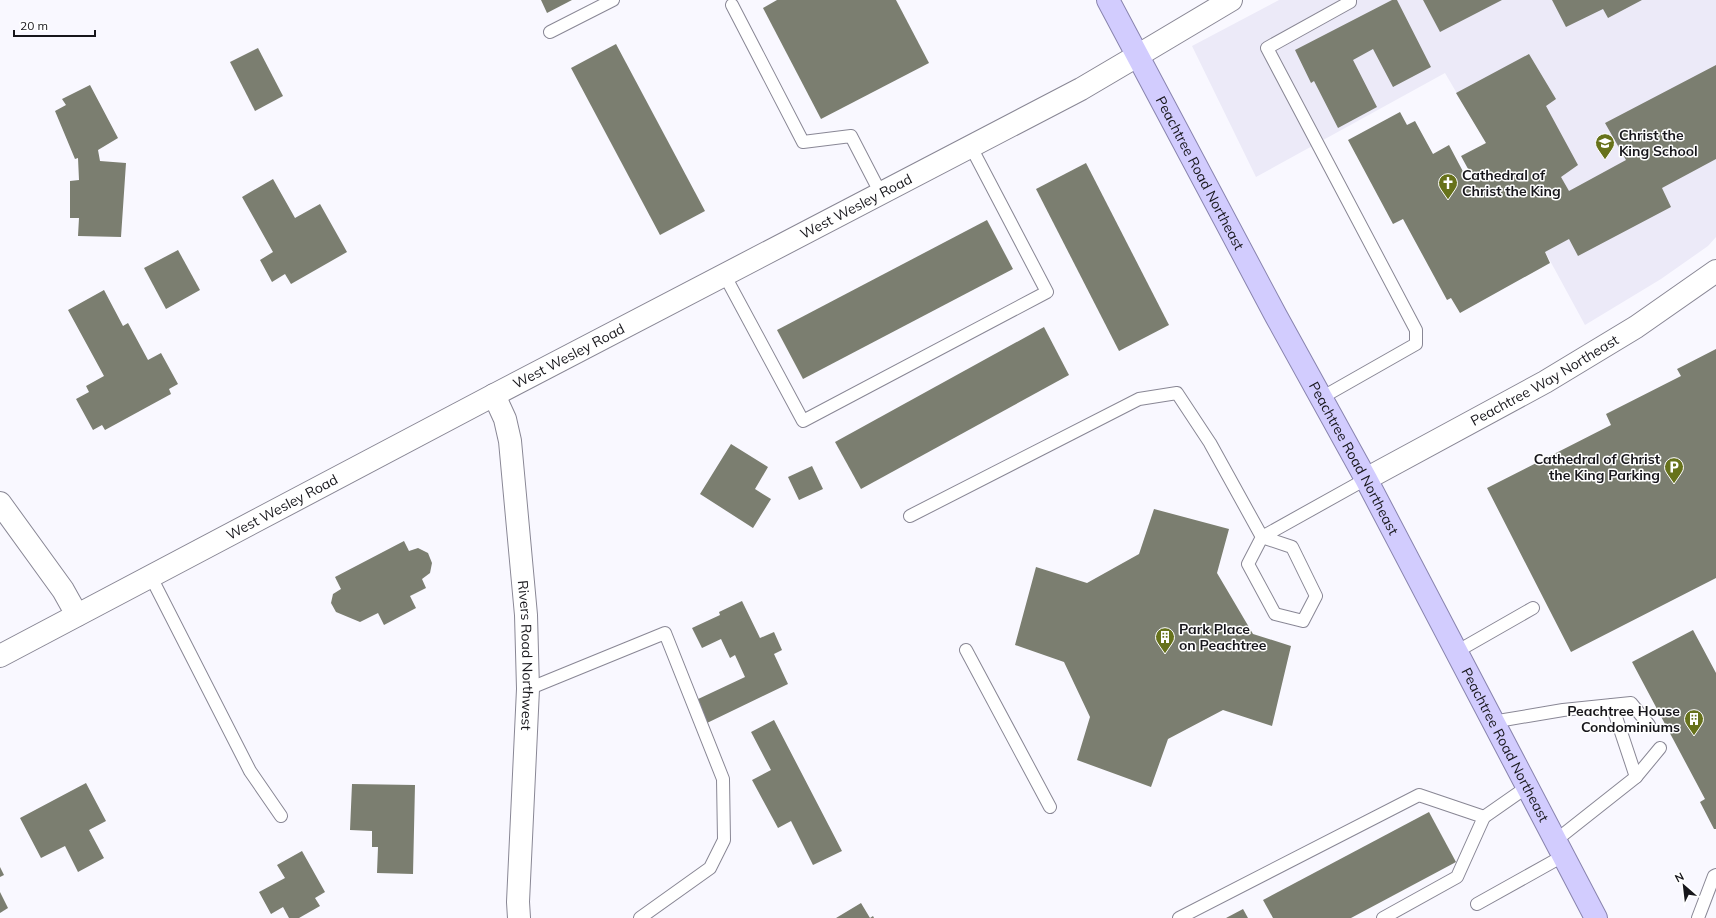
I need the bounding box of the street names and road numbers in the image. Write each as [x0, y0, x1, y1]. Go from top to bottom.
street label: Peachtree Road Northeast [1152, 93, 1248, 253]
street label: West Wesley Road [797, 170, 915, 243]
street label: West Wesley Road [510, 320, 628, 393]
street label: Peachtree Way Northeast [1467, 331, 1622, 430]
street label: Peachtree Road Northeast [1305, 378, 1403, 538]
street label: West Wesley Road [223, 470, 341, 544]
street label: Rivers Road Northwest [514, 580, 537, 731]
street label: Peachtree Road Northeast [1457, 664, 1553, 825]

